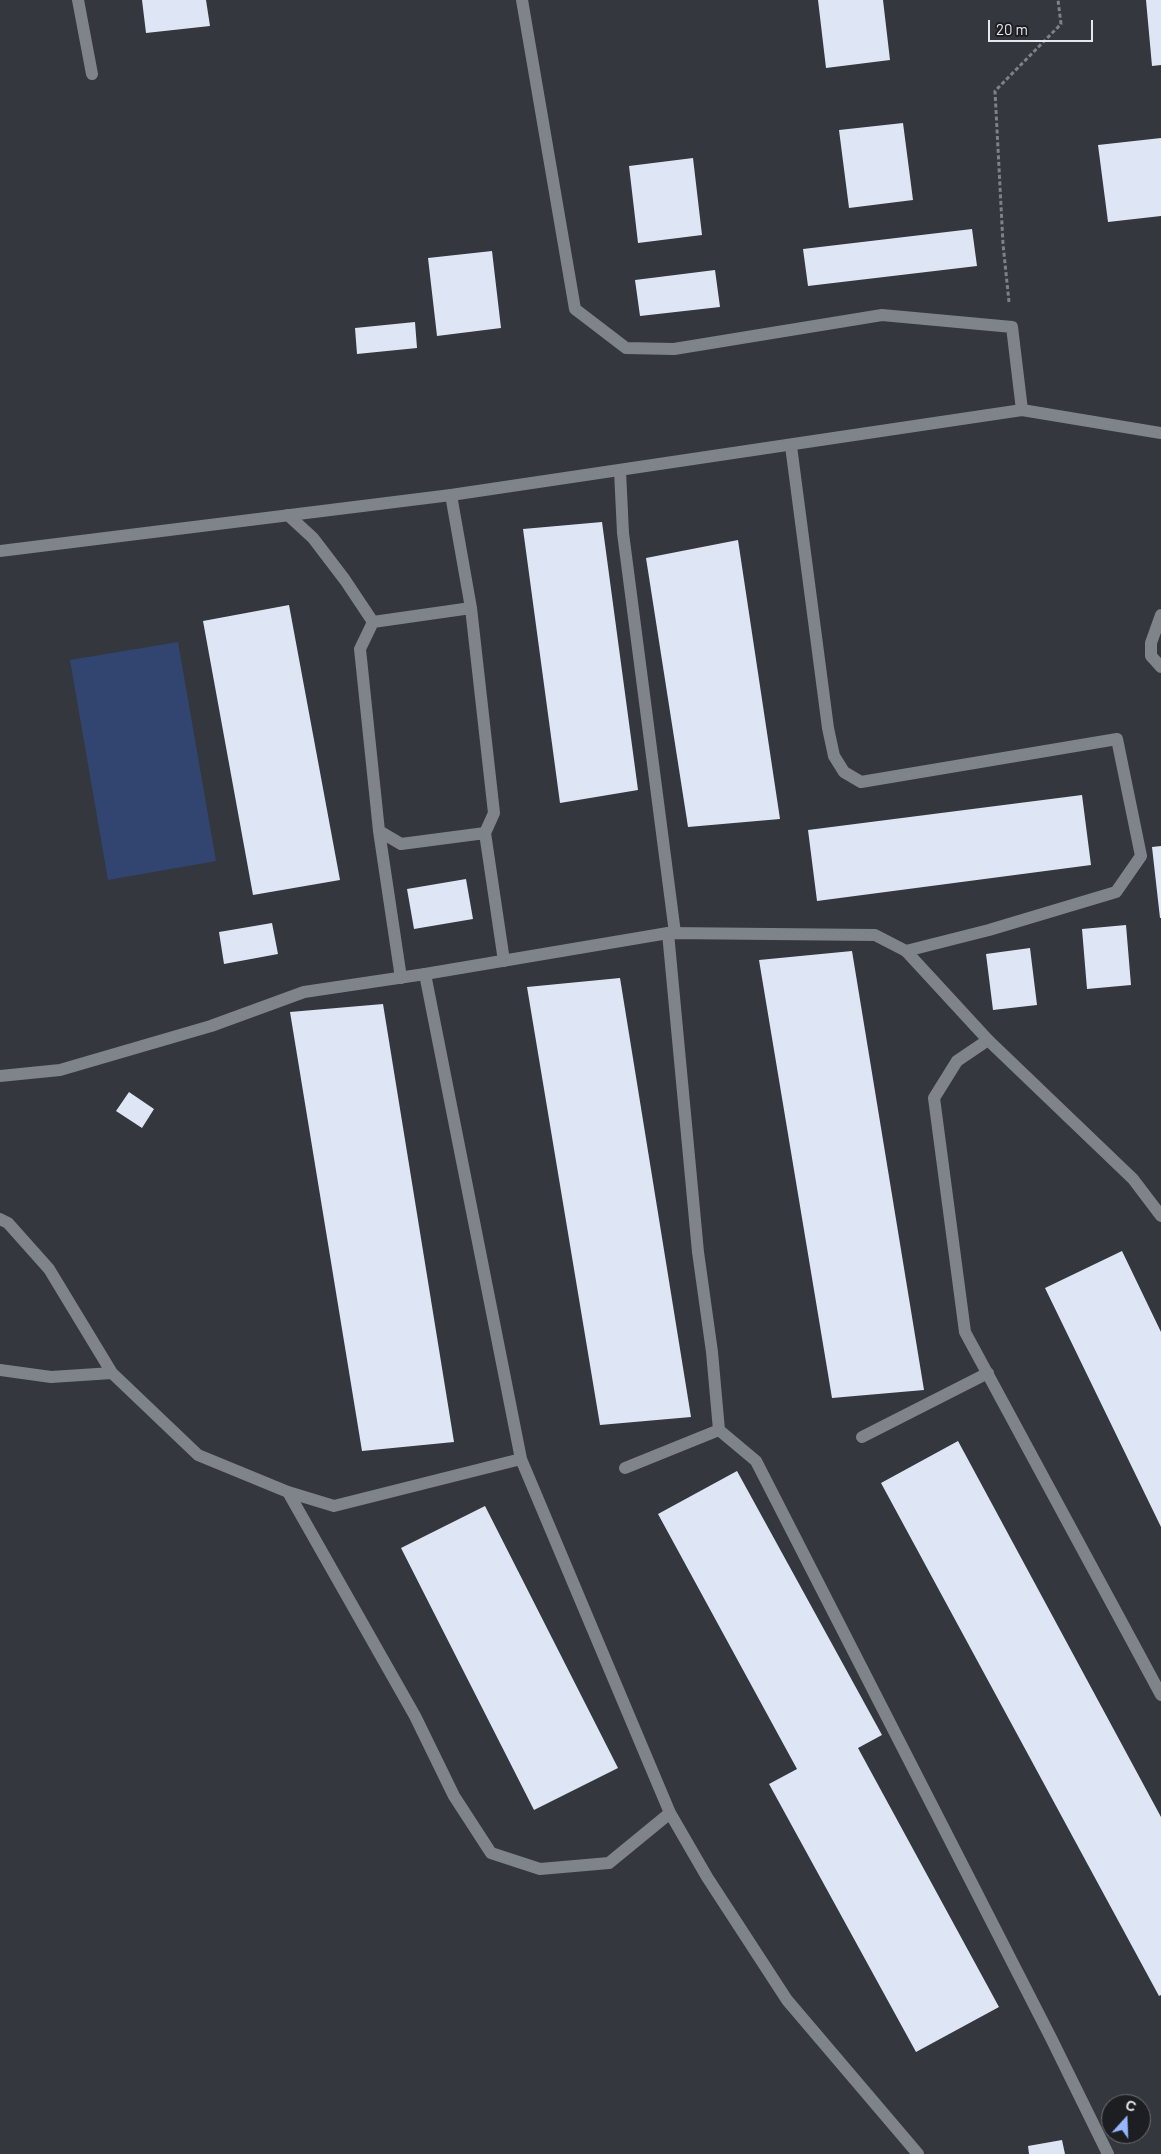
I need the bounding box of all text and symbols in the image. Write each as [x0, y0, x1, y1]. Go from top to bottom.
scale bar [991, 10, 1096, 42]
text: 20 m [996, 20, 1028, 38]
north arrow [1101, 2094, 1151, 2144]
text: С [1123, 2096, 1139, 2115]

